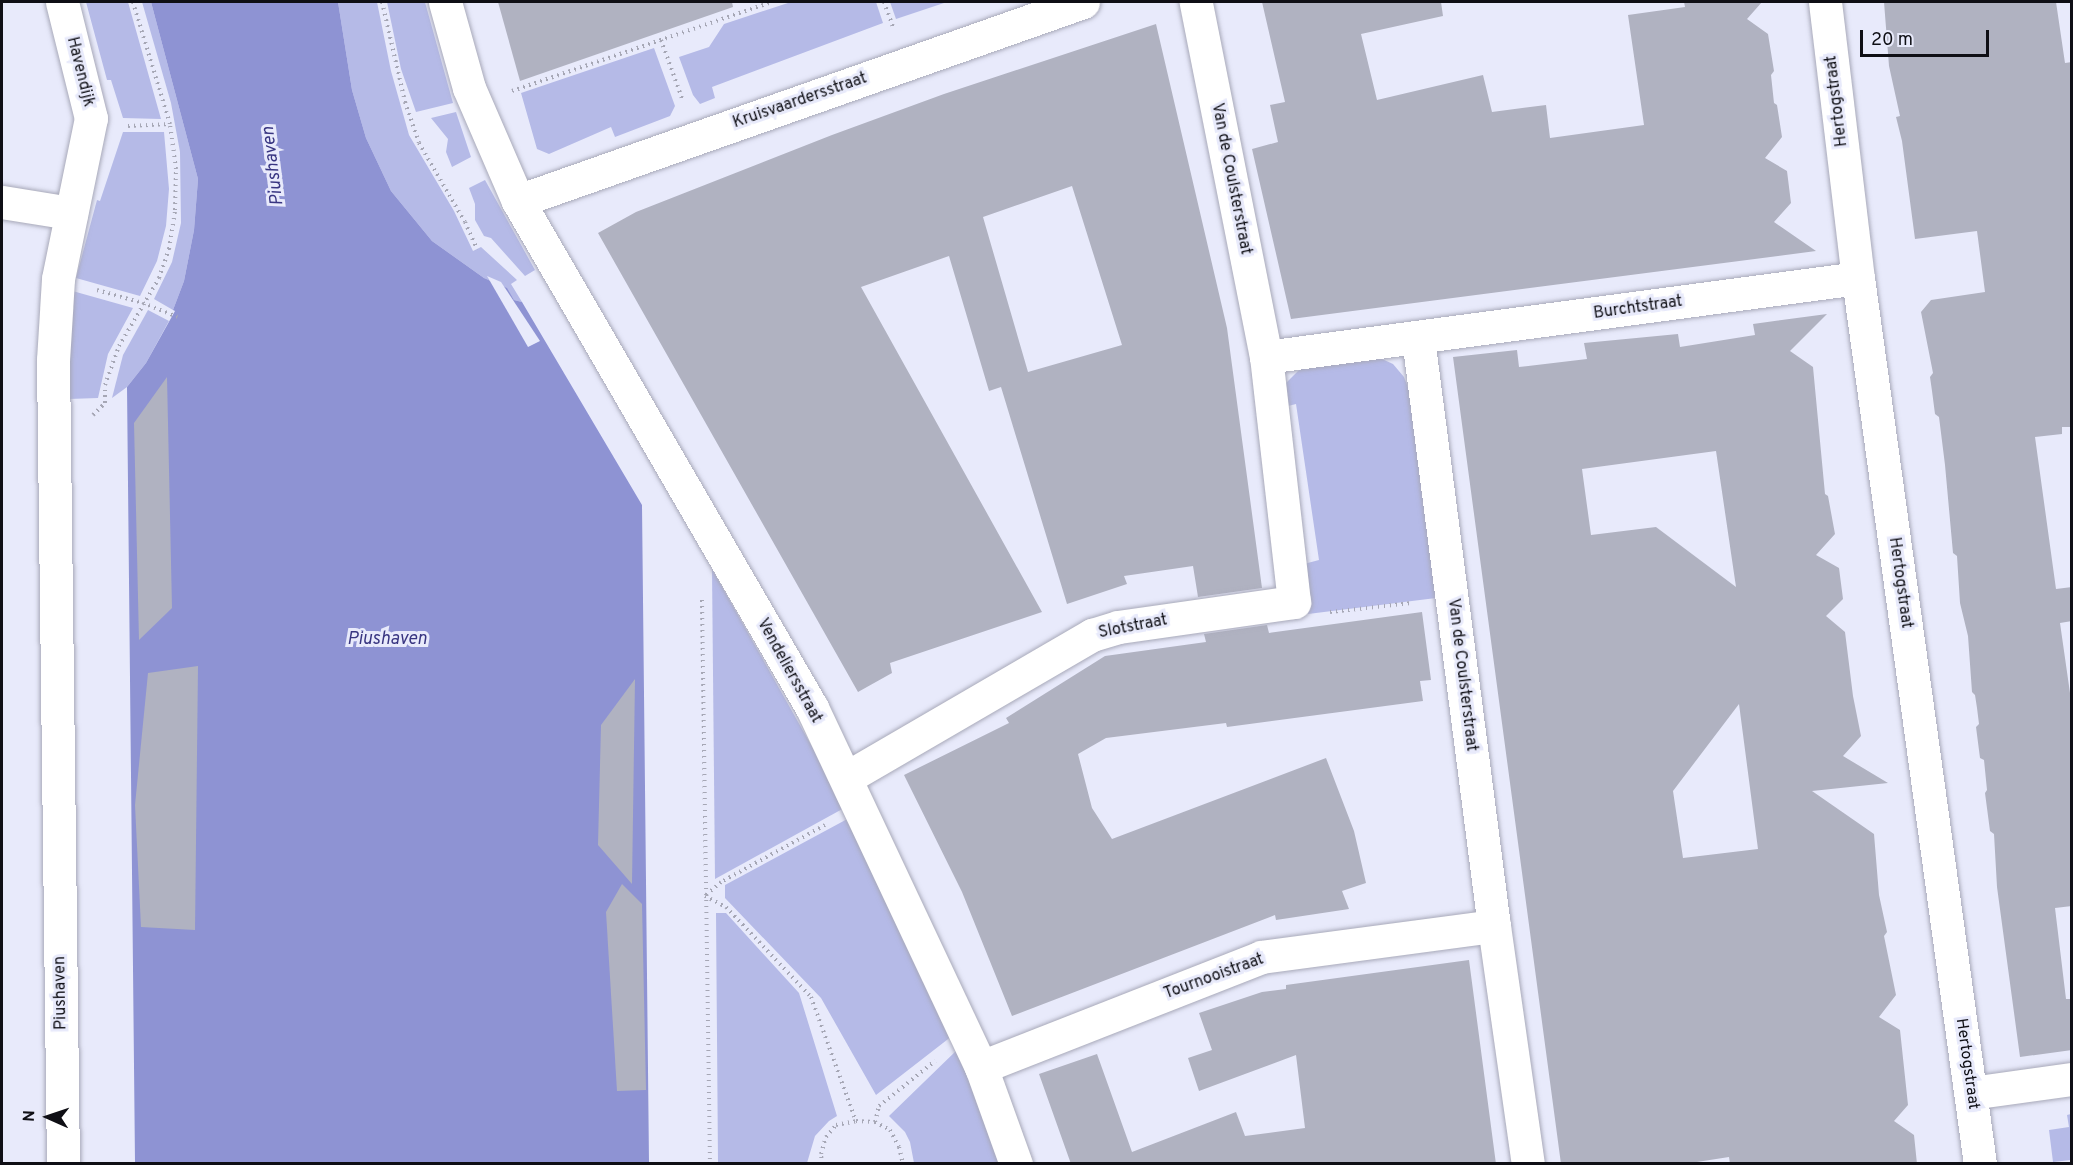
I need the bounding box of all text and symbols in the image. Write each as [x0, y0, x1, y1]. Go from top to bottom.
scale bar [1863, 18, 1992, 56]
text: 20 m [1871, 29, 1913, 52]
street label: Havendijk [62, 35, 98, 109]
street label: Hertogstraat [1822, 54, 1852, 148]
street label: Kruisvaardersstraat [730, 69, 870, 133]
street label: Van de Coulsterstraat [1207, 102, 1255, 256]
water label: Piushaven [258, 125, 290, 207]
street label: Burchtstraat [1592, 292, 1684, 324]
street label: Hertogstraat [1884, 536, 1916, 630]
street label: Van de Coulsterstraat [1443, 597, 1481, 753]
street label: Slotstraat [1097, 611, 1169, 643]
street label: Vendeliersstraat [752, 615, 826, 727]
water label: Piushaven [347, 629, 427, 651]
street label: Tournooistraat [1161, 950, 1267, 1004]
street label: Piushaven [51, 956, 71, 1030]
street label: Hertogstraat [1951, 1017, 1983, 1111]
north arrow [18, 1087, 78, 1147]
text: N [20, 1110, 40, 1122]

